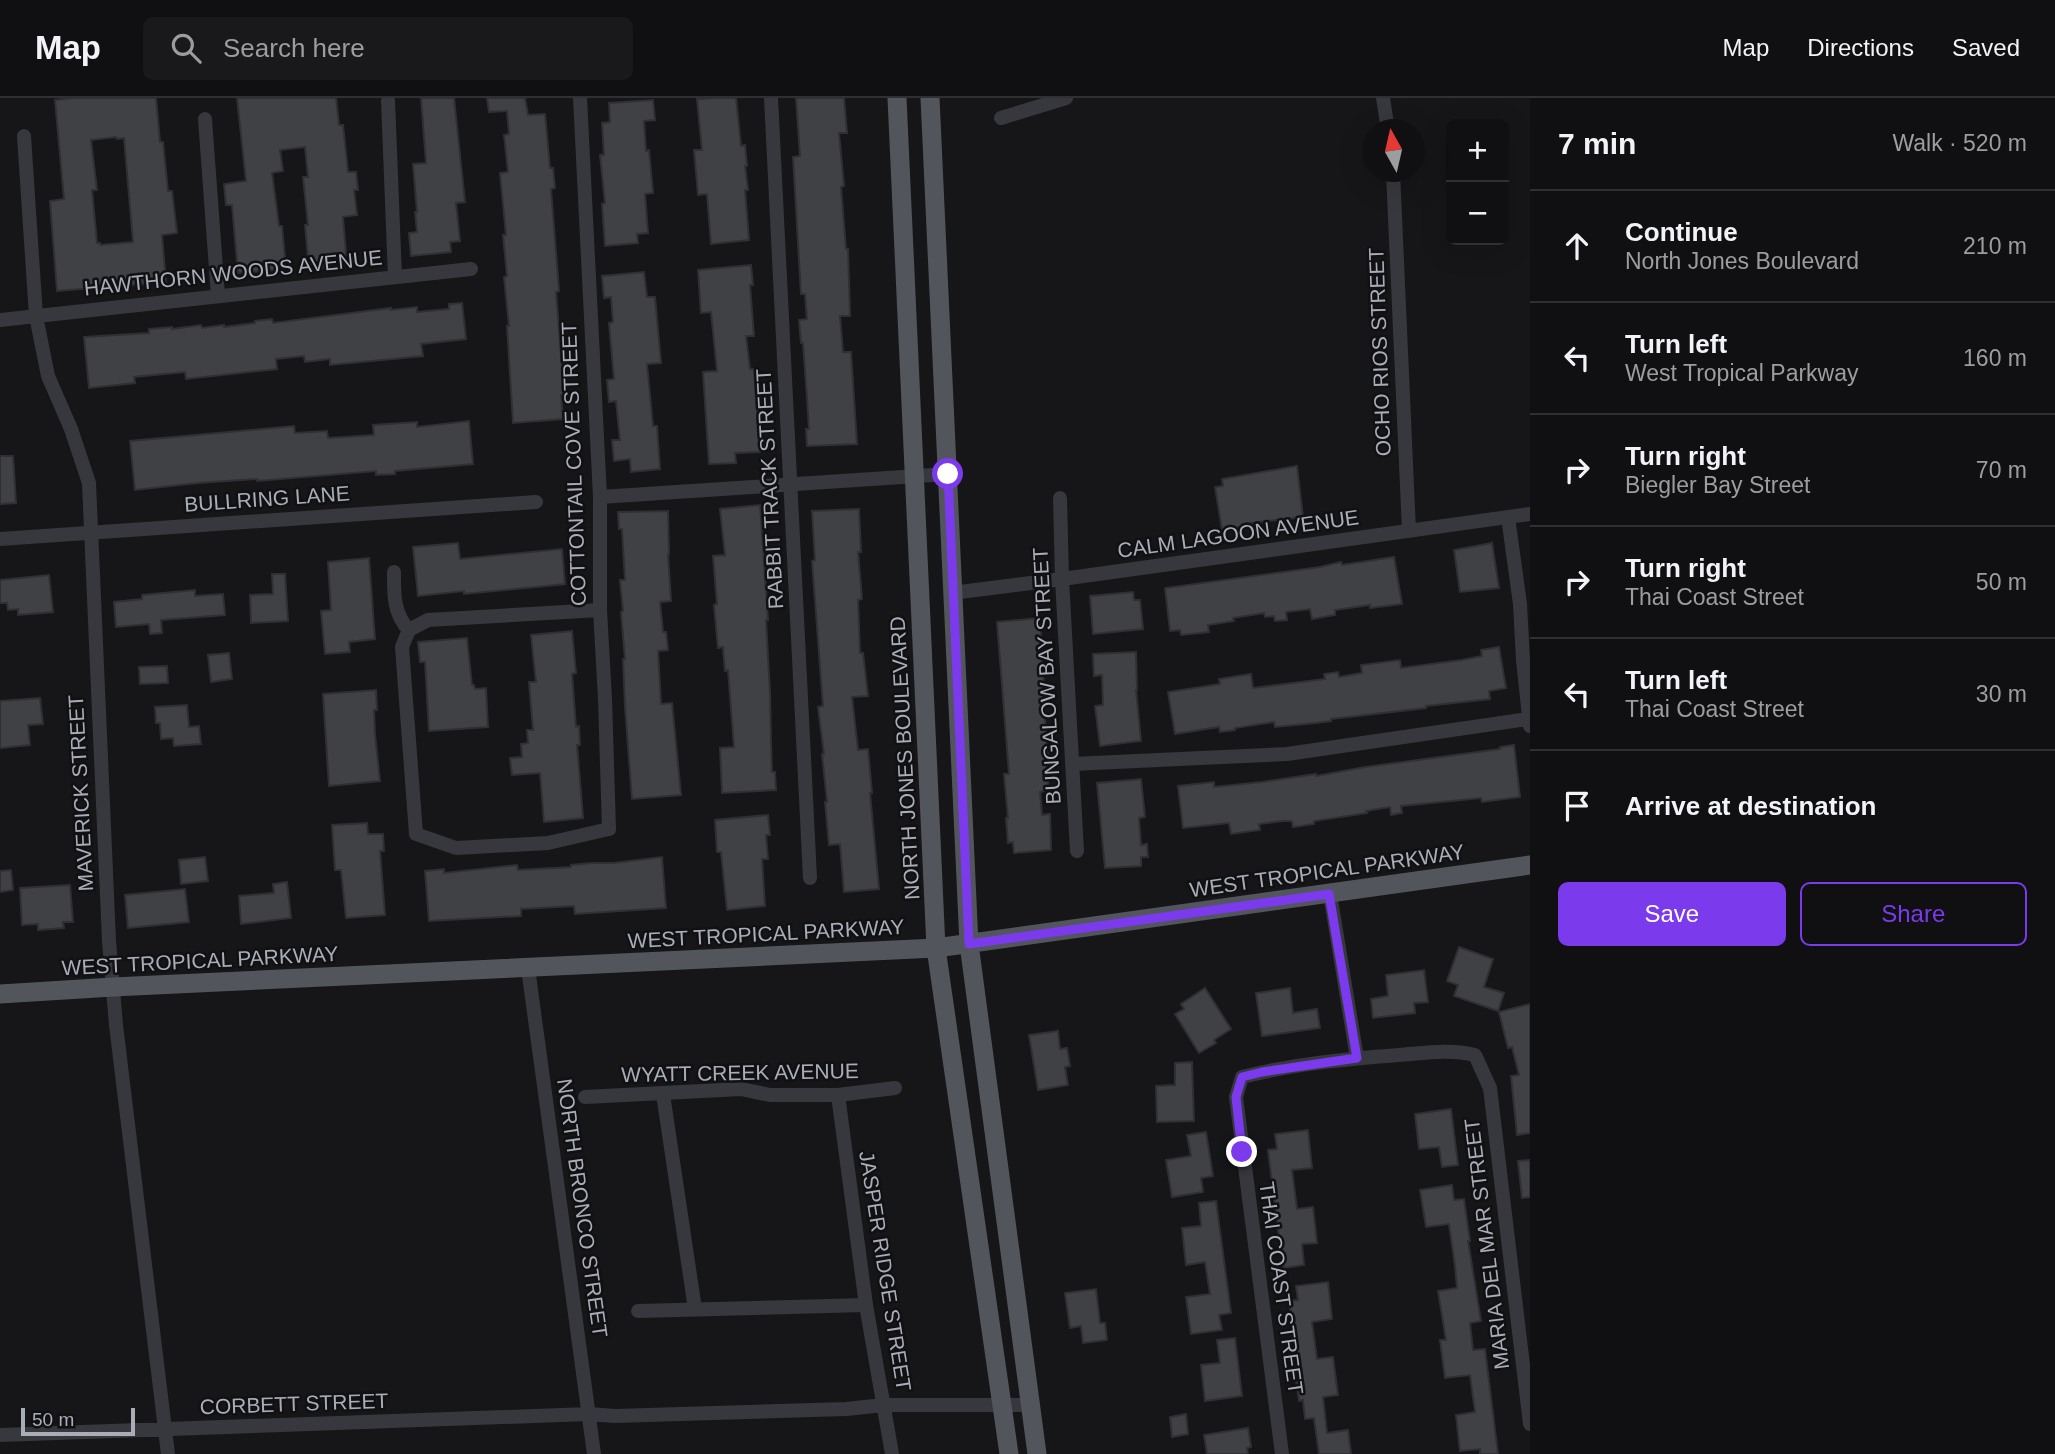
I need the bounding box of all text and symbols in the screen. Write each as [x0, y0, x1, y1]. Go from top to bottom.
search box [143, 17, 633, 80]
text: Map [35, 29, 101, 66]
icon: search [167, 29, 205, 67]
text: Search here [223, 33, 365, 63]
text: Map [1723, 34, 1769, 61]
text: Directions [1807, 34, 1914, 61]
text: Saved [1952, 34, 2020, 61]
north arrow [1362, 119, 1425, 182]
map controls [1446, 119, 1509, 245]
button: + [1446, 119, 1509, 182]
text: 7 min [1558, 127, 1636, 160]
text: Walk · 520 m [1892, 130, 2027, 156]
button: − [1446, 182, 1509, 245]
text: Continue [1625, 217, 1738, 247]
icon: ahead [1558, 227, 1596, 265]
text: 210 m [1963, 233, 2027, 259]
street label: HAWTHORN WOODS AVENUE [83, 245, 383, 300]
street label: OCHO RIOS STREET [1364, 247, 1395, 457]
text: North Jones Boulevard [1625, 248, 1859, 274]
street label: COTTONTAIL COVE STREET [557, 321, 590, 606]
text: Turn left [1625, 329, 1727, 359]
icon: left [1558, 339, 1596, 377]
text: 160 m [1963, 345, 2027, 371]
text: West Tropical Parkway [1625, 360, 1858, 386]
street label: RABBIT TRACK STREET [752, 368, 787, 610]
text: Turn right [1625, 441, 1746, 471]
icon: right [1558, 451, 1596, 489]
text: 70 m [1976, 457, 2027, 483]
route start [932, 458, 963, 489]
text: Biegler Bay Street [1625, 472, 1810, 498]
street label: BULLRING LANE [183, 481, 350, 516]
street label: CALM LAGOON AVENUE [1116, 505, 1360, 562]
street label: BUNGALOW BAY STREET [1028, 547, 1065, 805]
text: Turn right [1625, 553, 1746, 583]
icon: right [1558, 563, 1596, 601]
text: 50 m [1976, 569, 2027, 595]
text: Thai Coast Street [1625, 584, 1804, 610]
street label: NORTH JONES BOULEVARD [886, 616, 923, 900]
text: Turn left [1625, 665, 1727, 695]
icon: left [1558, 675, 1596, 713]
text: 30 m [1976, 681, 2027, 707]
street label: MAVERICK STREET [64, 694, 97, 892]
text: Thai Coast Street [1625, 696, 1804, 722]
icon: arrive [1558, 787, 1596, 825]
text: Arrive at destination [1625, 791, 1876, 821]
street label: WEST TROPICAL PARKWAY [1188, 840, 1466, 901]
button: Save [1558, 882, 1786, 946]
button: Share [1800, 882, 2027, 946]
street label: WEST TROPICAL PARKWAY [627, 915, 905, 952]
street label: WEST TROPICAL PARKWAY [61, 942, 339, 979]
street label: WYATT CREEK AVENUE [621, 1059, 859, 1086]
street label: NORTH BRONCO STREET [553, 1077, 612, 1339]
street label: MARIA DEL MAR STREET [1460, 1117, 1513, 1371]
route end [1226, 1136, 1257, 1167]
street label: JASPER RIDGE STREET [855, 1149, 916, 1393]
street label: THAI COAST STREET [1255, 1180, 1308, 1396]
street label: CORBETT STREET [199, 1389, 389, 1418]
scale bar [21, 1405, 135, 1437]
text: 50 m [32, 1409, 74, 1430]

